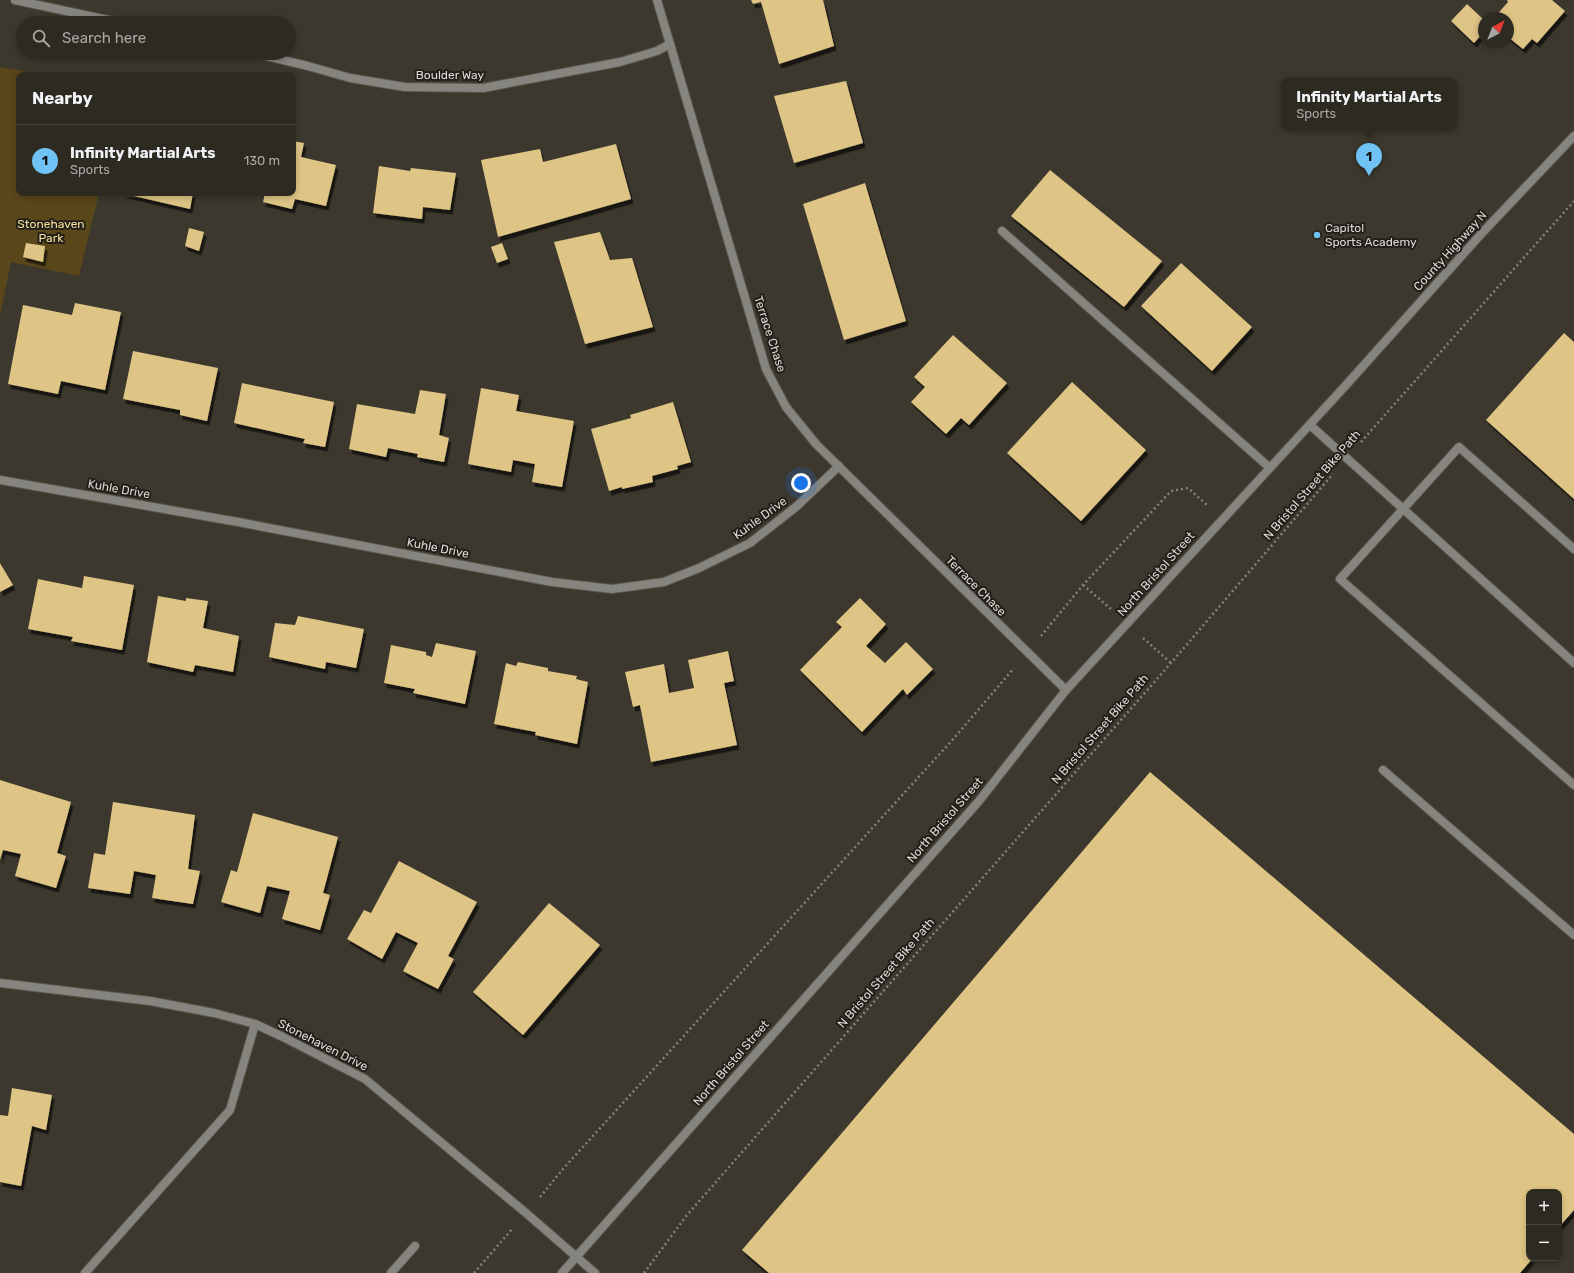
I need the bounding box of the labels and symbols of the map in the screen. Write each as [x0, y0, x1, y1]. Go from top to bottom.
north arrow [1478, 12, 1514, 48]
street label: Boulder Way [416, 68, 485, 82]
pin: 1 [1356, 143, 1382, 176]
street label: County Highway N [1410, 208, 1490, 294]
park label: Stonehaven Park [17, 217, 85, 245]
place label: Capitol Sports Academy [1325, 221, 1417, 249]
marker: Capitol Sports Academy [1312, 230, 1322, 240]
street label: Terrace Chase [751, 294, 789, 374]
street label: N Bristol Street Bike Path [1261, 427, 1363, 543]
your location [791, 473, 811, 493]
street label: Kuhle Drive [87, 477, 151, 501]
street label: Kuhle Drive [730, 494, 790, 542]
street label: North Bristol Street [1115, 529, 1198, 619]
street label: Kuhle Drive [406, 535, 470, 561]
street label: Terrace Chase [943, 553, 1009, 619]
street label: N Bristol Street Bike Path [1049, 671, 1151, 787]
street label: North Bristol Street [904, 774, 986, 866]
street label: N Bristol Street Bike Path [835, 915, 937, 1031]
street label: Stonehaven Drive [276, 1016, 371, 1074]
street label: North Bristol Street [690, 1017, 772, 1109]

